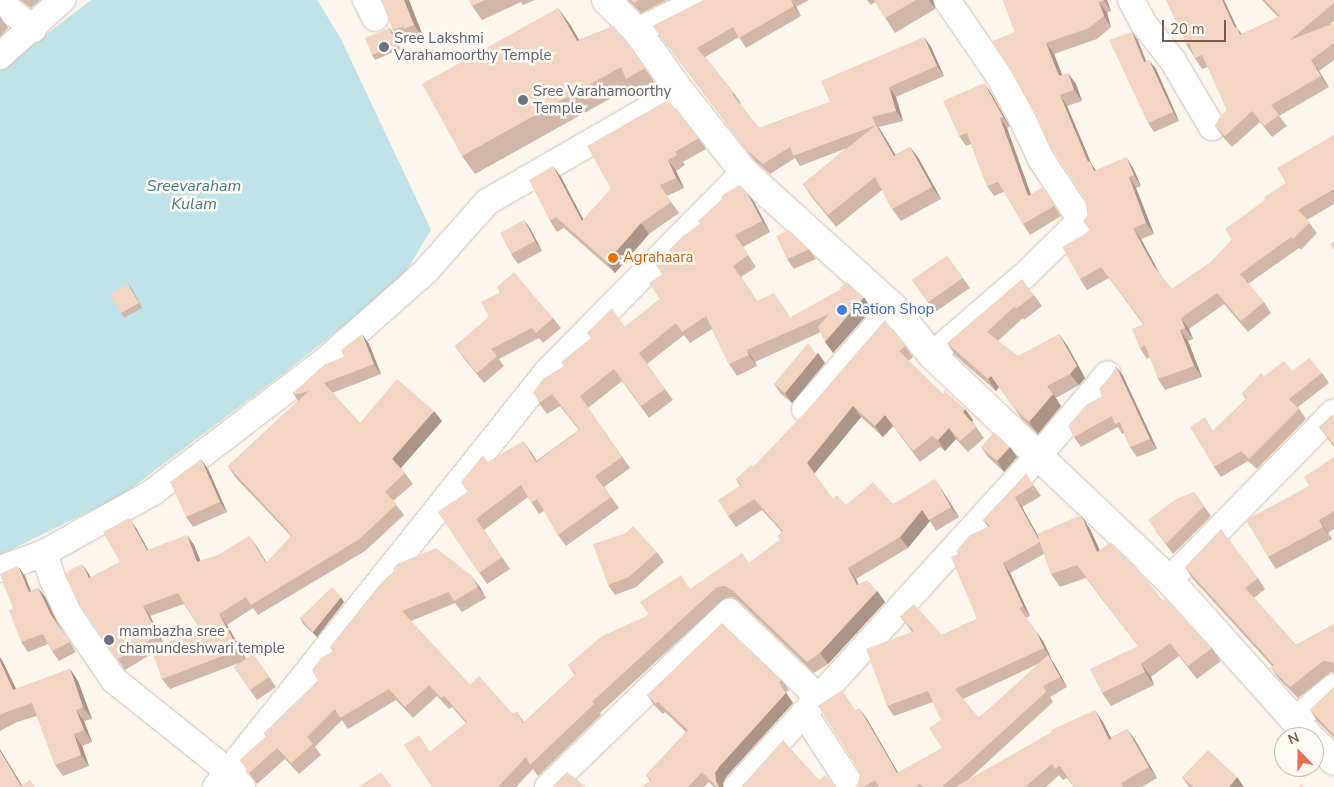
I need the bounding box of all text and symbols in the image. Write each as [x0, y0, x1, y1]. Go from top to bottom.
scale bar [1164, 10, 1228, 42]
text: 20 m [1170, 19, 1205, 39]
place label: Sree Lakshmi Varahamoorthy Temple [394, 29, 551, 64]
marker: Sree Lakshmi Varahamoorthy Temple [378, 41, 390, 53]
place label: Sree Varahamoorthy Temple [533, 82, 671, 117]
marker: Sree Varahamoorthy Temple [517, 94, 529, 106]
water label: Sreevaraham Kulam [147, 176, 241, 214]
place label: Agrahaara [623, 249, 694, 267]
marker: Agrahaara [607, 252, 619, 264]
place label: Ration Shop [852, 301, 934, 319]
marker: Ration Shop [836, 304, 848, 316]
place label: mambazha sree chamundeshwari temple [119, 622, 285, 657]
marker: mambazha sree chamundeshwari temple [103, 634, 115, 646]
north arrow [1274, 727, 1324, 777]
text: N [1285, 728, 1302, 749]

